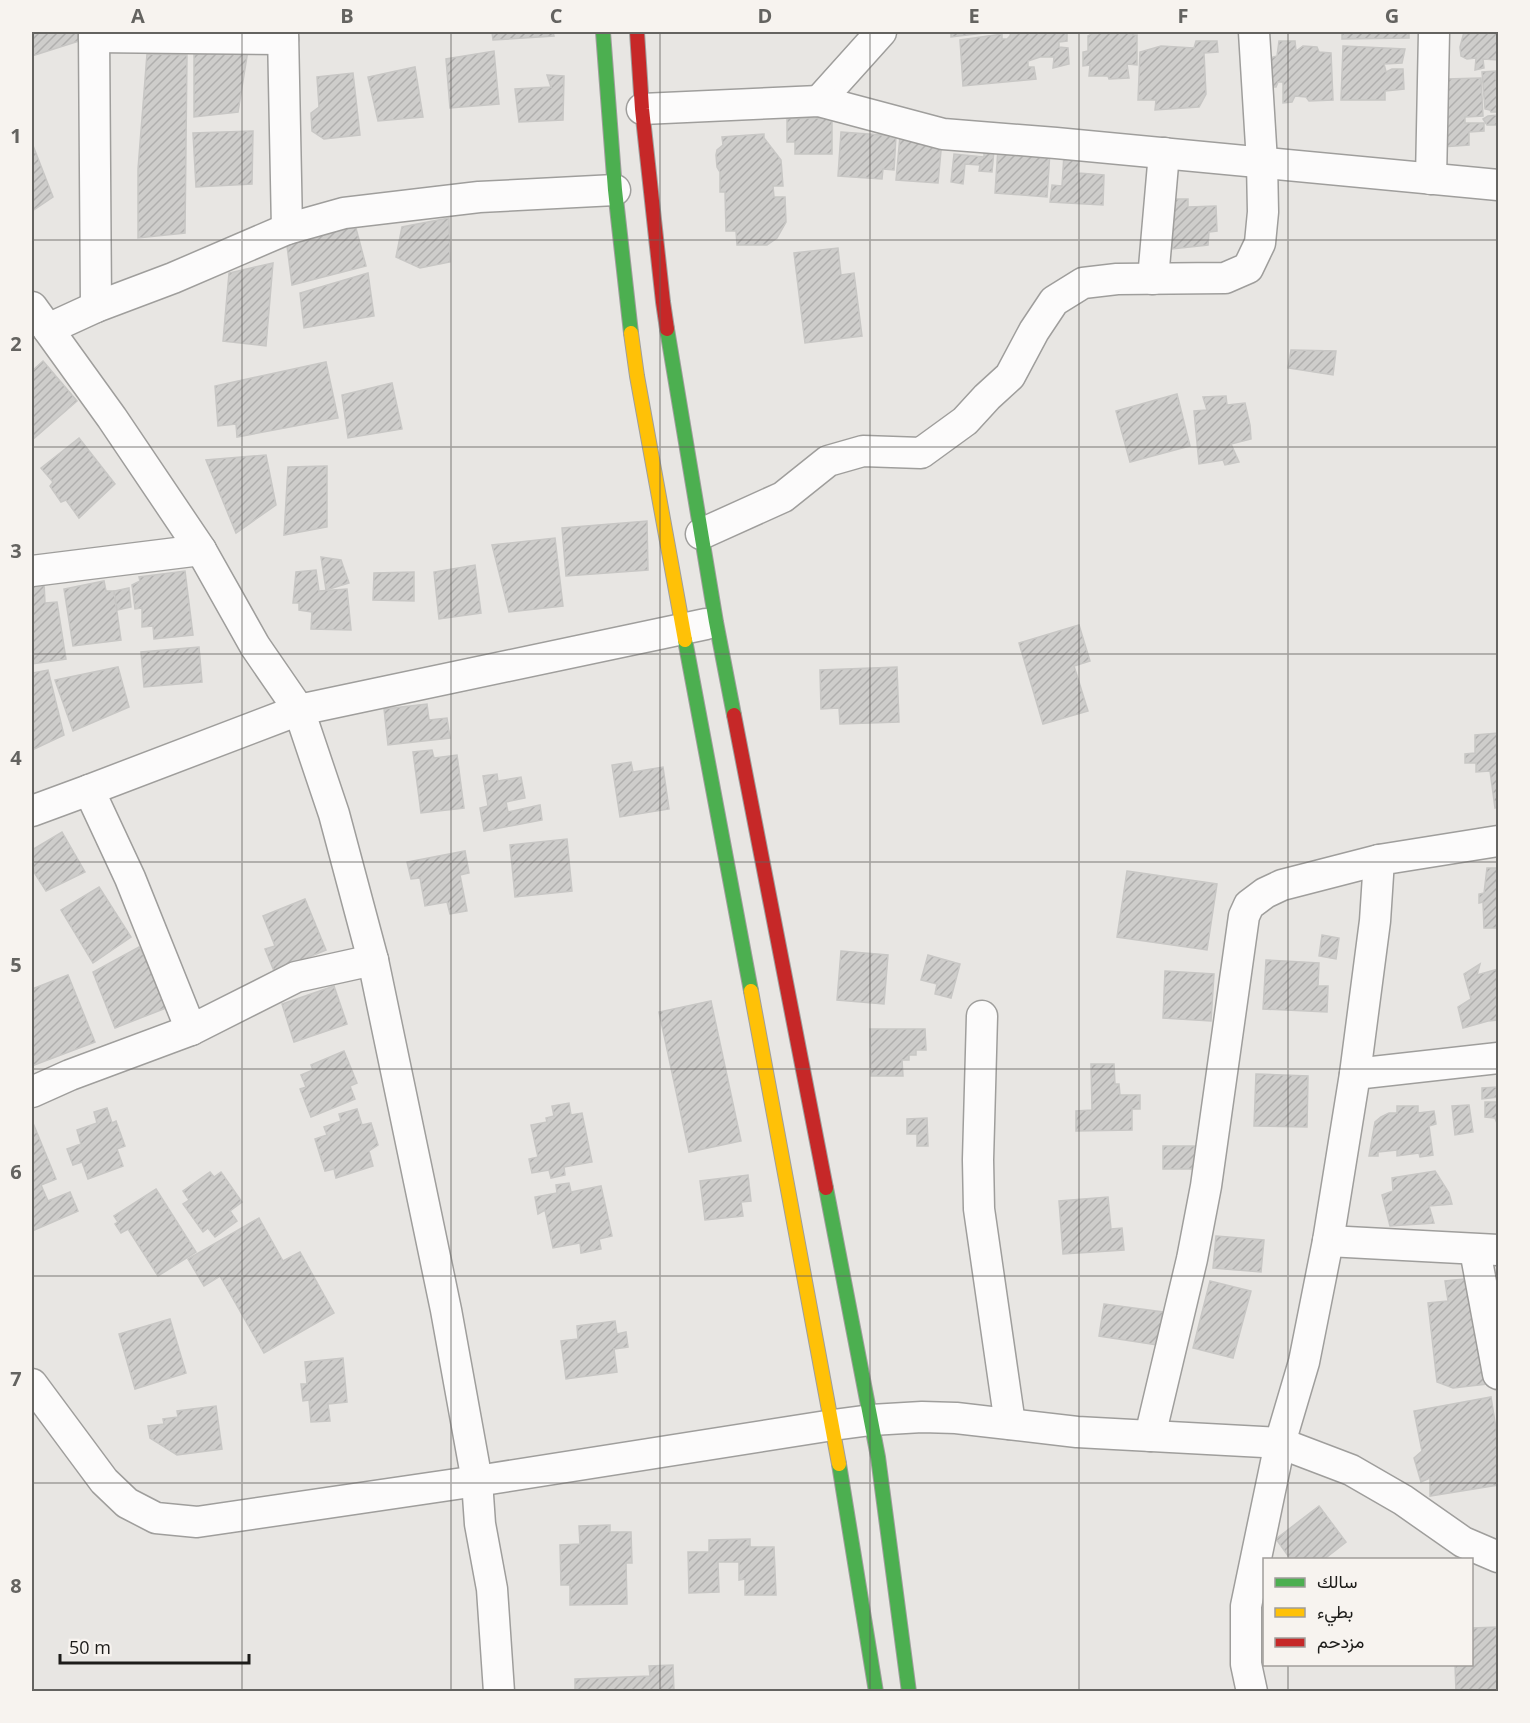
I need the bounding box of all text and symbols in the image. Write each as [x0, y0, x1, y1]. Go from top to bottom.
text: A [131, 2, 145, 29]
text: B [340, 2, 354, 29]
text: C [550, 2, 563, 29]
text: D [758, 2, 772, 29]
text: E [968, 2, 980, 29]
text: F [1178, 2, 1188, 29]
text: G [1385, 2, 1399, 29]
text: 1 [10, 122, 22, 149]
text: 2 [10, 330, 22, 357]
text: 3 [10, 537, 22, 564]
text: 4 [10, 744, 22, 771]
text: 5 [10, 951, 22, 978]
text: 6 [10, 1158, 22, 1185]
text: 7 [10, 1365, 22, 1392]
legend [1263, 1558, 1473, 1666]
text: سالك [1317, 1569, 1357, 1593]
text: 8 [10, 1572, 22, 1599]
text: بطيء [1317, 1599, 1353, 1627]
scale bar [60, 1627, 249, 1665]
text: مزدحم [1317, 1629, 1364, 1654]
text: 50 m [69, 1635, 111, 1659]

